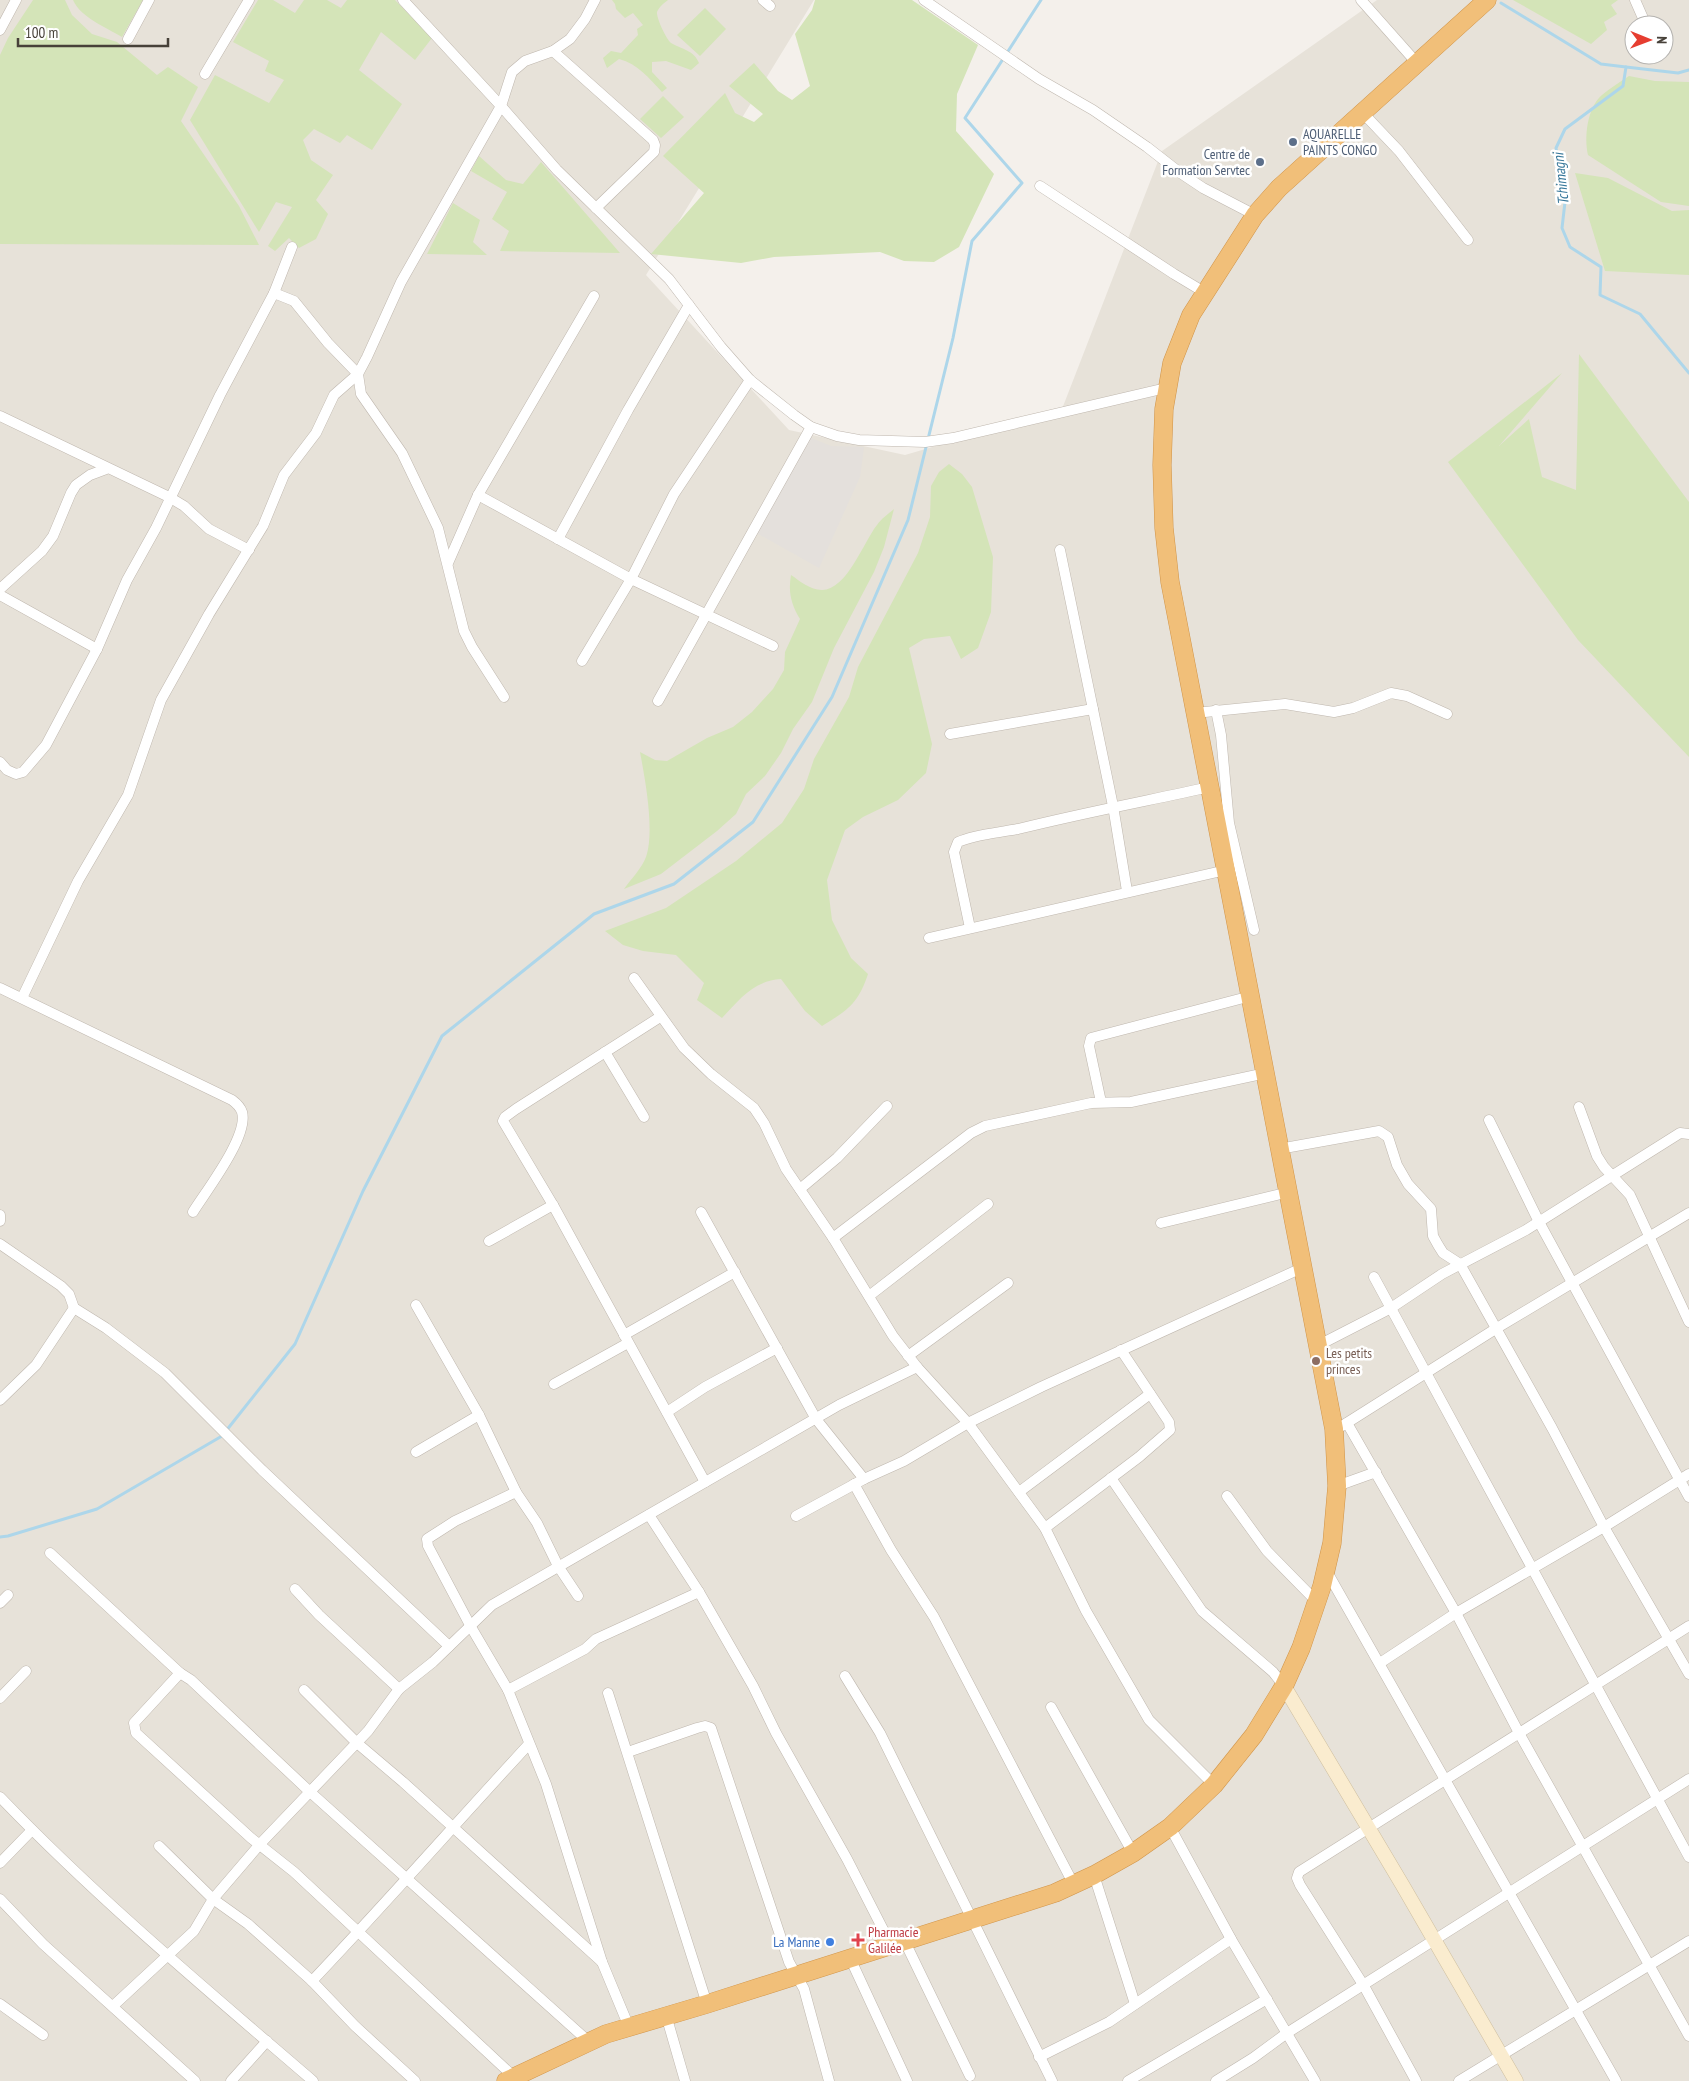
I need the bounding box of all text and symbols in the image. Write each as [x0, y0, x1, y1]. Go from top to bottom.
scale bar [18, 15, 168, 47]
north arrow [1624, 15, 1674, 65]
text: 100 m [25, 23, 58, 42]
text: N [1653, 36, 1671, 44]
place label: AQUARELLE PAINTS CONGO [1303, 125, 1377, 159]
marker: AQUARELLE PAINTS CONGO [1287, 136, 1299, 148]
place label: Centre de Formation Servtec [1162, 145, 1250, 179]
water label: Tchimagni [1548, 150, 1573, 206]
marker: Centre de Formation Servtec [1254, 156, 1266, 168]
place label: Les petits princes [1326, 1344, 1372, 1378]
marker: Les petits princes [1310, 1355, 1322, 1367]
place label: Pharmacie Galilée [868, 1923, 919, 1957]
place label: La Manne [773, 1933, 820, 1951]
marker: Pharmacie Galilée [852, 1934, 864, 1946]
marker: La Manne [824, 1936, 836, 1948]

